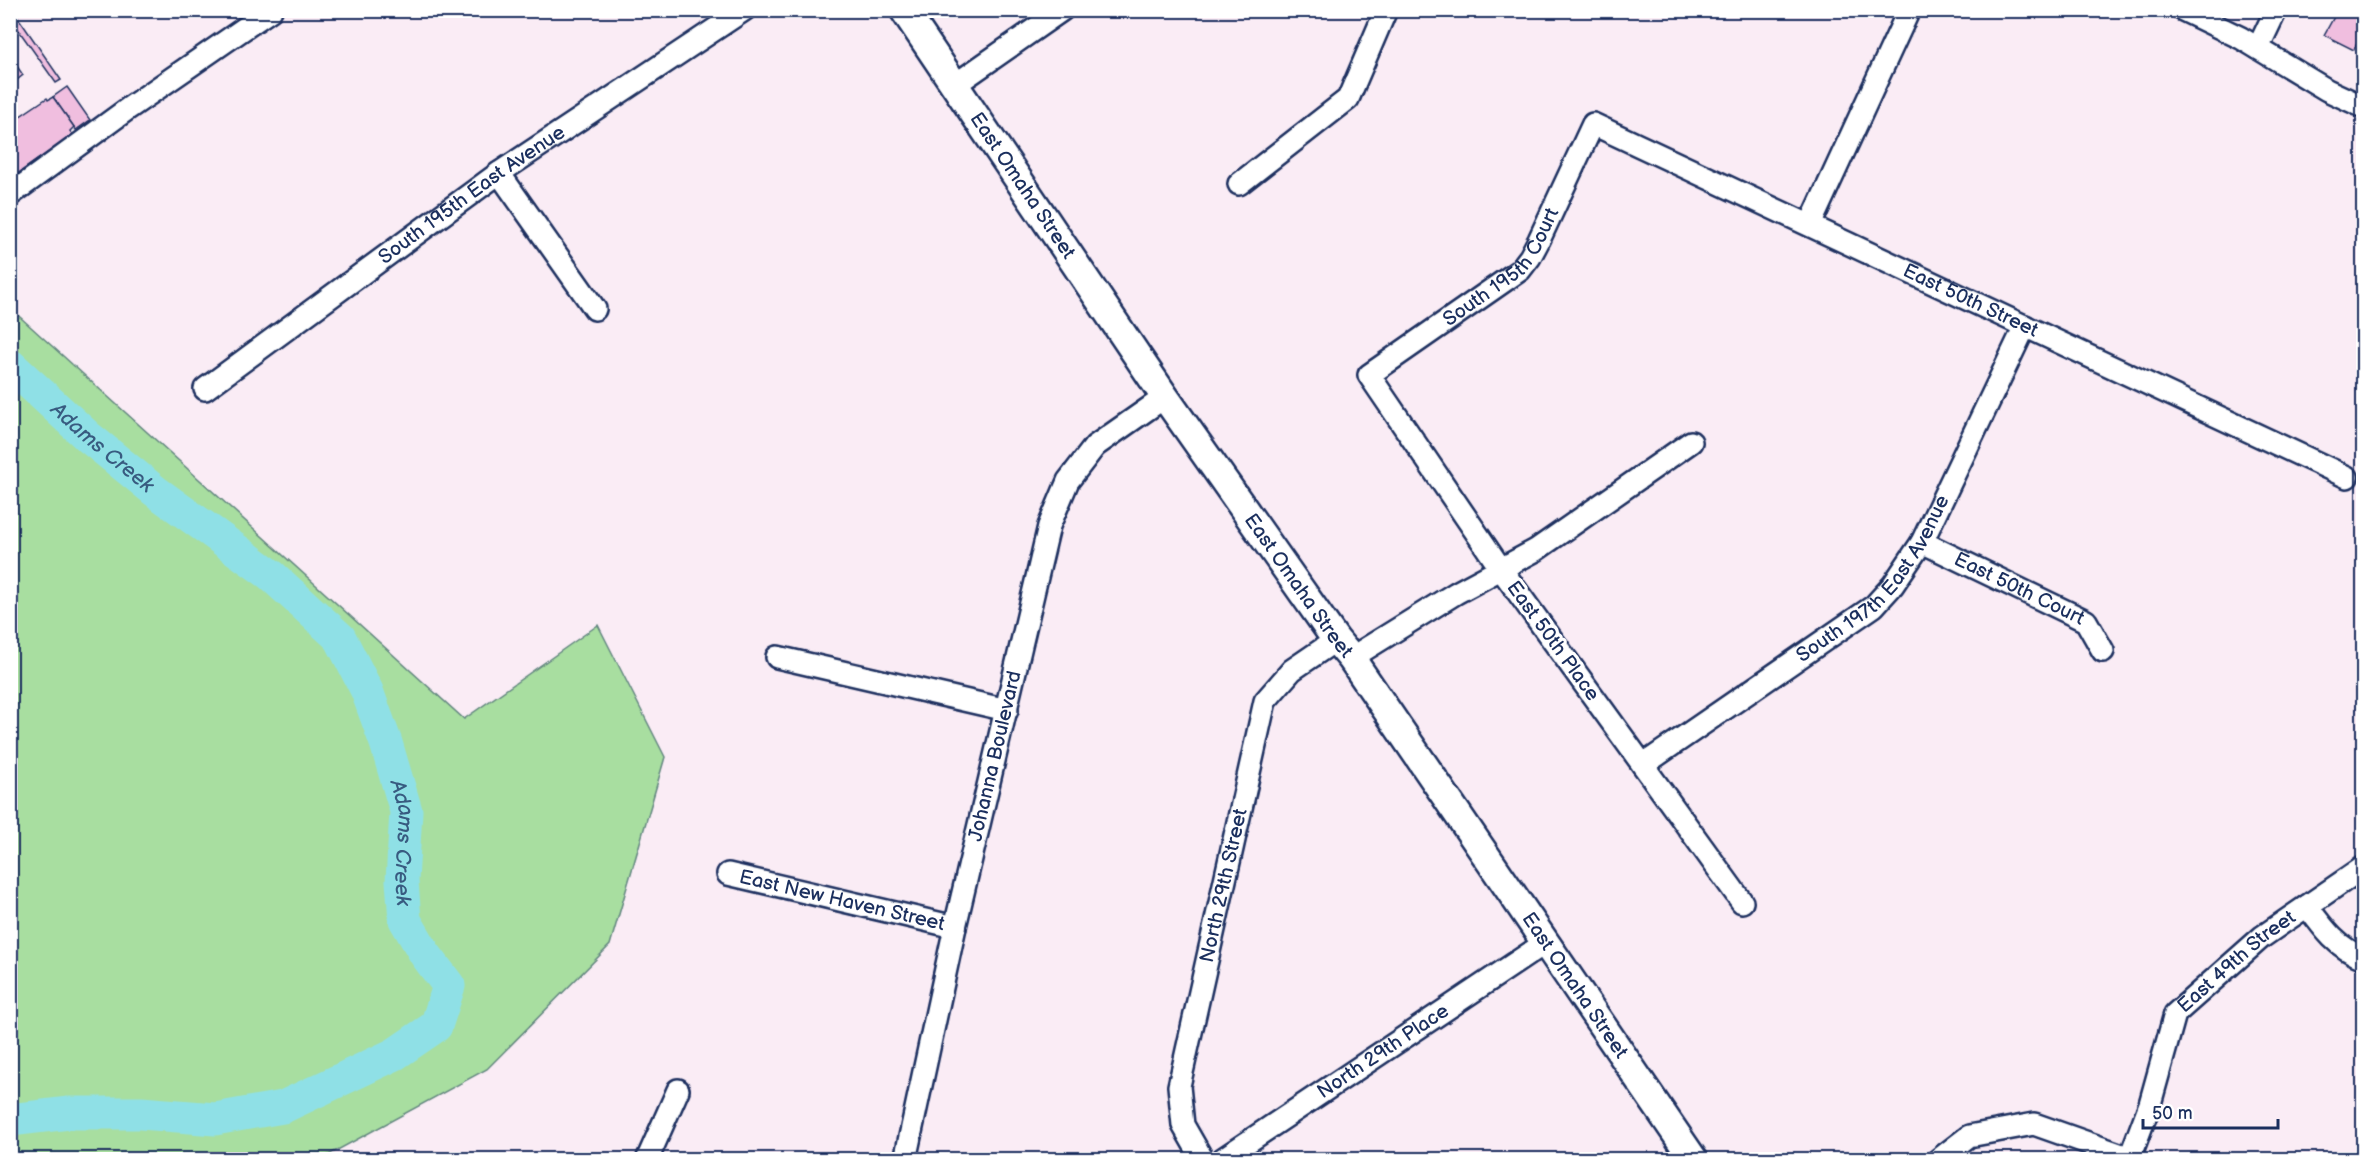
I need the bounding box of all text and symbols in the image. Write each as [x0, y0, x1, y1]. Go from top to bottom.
street label: East Omaha Street [965, 108, 1080, 264]
street label: South 195th East Avenue [374, 120, 570, 269]
street label: South 195th Court [1439, 204, 1564, 332]
street label: East 50th Street [1899, 259, 2042, 343]
water label: Adams Creek [45, 396, 160, 498]
street label: South 197th East Avenue [1792, 491, 1955, 668]
street label: East Omaha Street [1239, 509, 1358, 663]
street label: East 50th Court [1950, 547, 2088, 630]
street label: East 50th Place [1501, 576, 1605, 706]
street label: Johanna Boulevard [964, 668, 1027, 843]
water label: Adams Creek [385, 776, 419, 907]
street label: North 29th Street [1195, 806, 1253, 965]
street label: East New Haven Street [737, 865, 947, 936]
street label: East 49th Street [2173, 905, 2300, 1018]
street label: East Omaha Street [1516, 908, 1633, 1063]
street label: North 29th Place [1313, 999, 1453, 1104]
scale bar [2143, 1092, 2278, 1130]
text: 50 m [2152, 1103, 2193, 1124]

